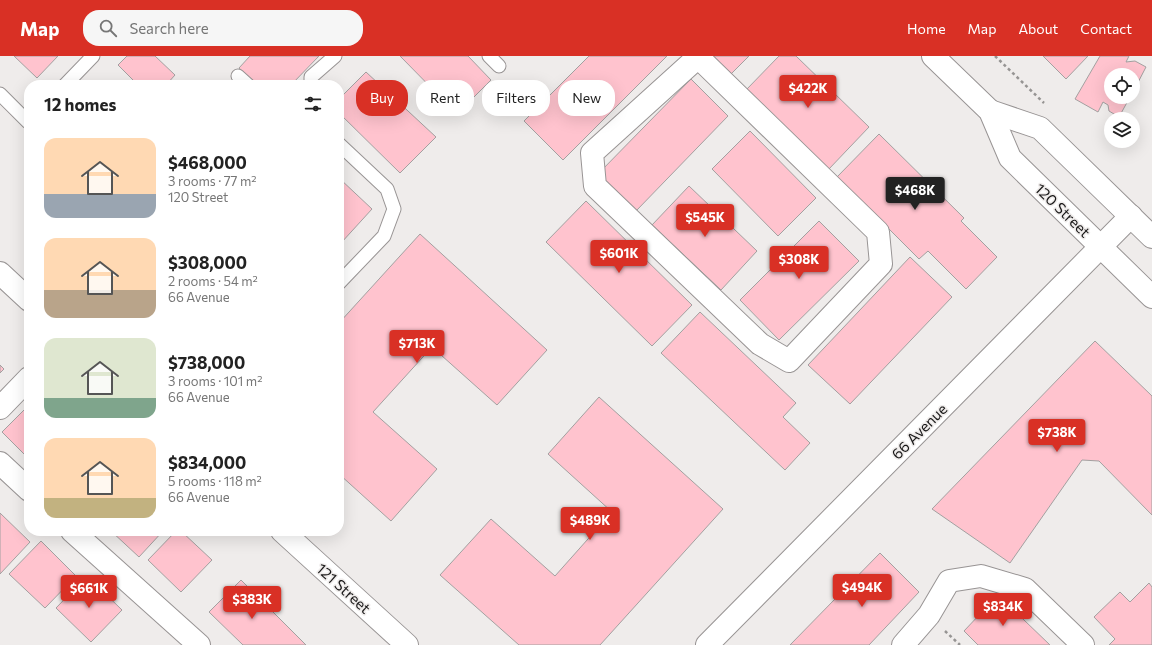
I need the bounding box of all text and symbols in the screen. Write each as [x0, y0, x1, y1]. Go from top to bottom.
search box [83, 10, 363, 46]
text: Map [20, 17, 59, 40]
icon: search [97, 17, 119, 39]
text: Search here [129, 19, 209, 37]
text: Home [907, 20, 946, 37]
text: Map [968, 20, 996, 37]
text: About [1018, 20, 1058, 37]
text: Contact [1080, 20, 1132, 37]
map controls [1104, 68, 1140, 148]
button: locate [1104, 68, 1140, 104]
pin: $422K [780, 75, 836, 109]
chip: Buy [356, 80, 408, 116]
chip: Rent [416, 80, 474, 116]
chip: Filters [482, 80, 550, 116]
chip: New [558, 80, 615, 116]
text: $422K [788, 80, 828, 96]
icon: filters [302, 93, 324, 115]
text: 12 homes [44, 94, 116, 115]
button: layers [1104, 112, 1140, 148]
text: $468,000 [168, 152, 247, 173]
icon: home [76, 154, 124, 202]
text: 3 rooms · 77 m² [168, 173, 257, 189]
pin: $468K [887, 177, 943, 211]
street label: 120 Street [1032, 179, 1094, 241]
text: $468K [895, 182, 935, 198]
text: 120 Street [168, 189, 228, 205]
pin: $545K [677, 204, 733, 238]
text: $545K [685, 209, 725, 225]
pin: $601K [591, 240, 647, 274]
text: $601K [599, 245, 639, 261]
pin: $308K [771, 246, 827, 280]
text: $308K [779, 251, 819, 267]
text: $308,000 [168, 252, 247, 273]
icon: home [76, 254, 124, 302]
text: 2 rooms · 54 m² [168, 273, 258, 289]
text: 66 Avenue [168, 289, 230, 305]
pin: $713K [389, 330, 445, 364]
text: $713K [398, 335, 436, 351]
text: $738,000 [168, 352, 245, 373]
icon: home [76, 354, 124, 402]
text: 3 rooms · 101 m² [168, 373, 262, 389]
text: 66 Avenue [168, 389, 230, 405]
street label: 66 Avenue [888, 399, 951, 462]
pin: $738K [1029, 419, 1085, 453]
text: $738K [1037, 424, 1077, 440]
text: $834,000 [168, 452, 246, 473]
icon: home [76, 454, 124, 502]
text: 5 rooms · 118 m² [168, 473, 262, 489]
text: 66 Avenue [168, 489, 230, 505]
pin: $489K [562, 507, 618, 541]
text: $489K [570, 512, 610, 528]
street label: 121 Street [313, 559, 375, 617]
pin: $494K [834, 574, 890, 608]
pin: $661K [61, 575, 117, 609]
text: $494K [842, 579, 882, 595]
text: $661K [70, 580, 108, 596]
pin: $383K [224, 586, 280, 620]
text: $383K [232, 591, 272, 607]
pin: $834K [975, 593, 1031, 627]
text: $834K [983, 598, 1023, 614]

